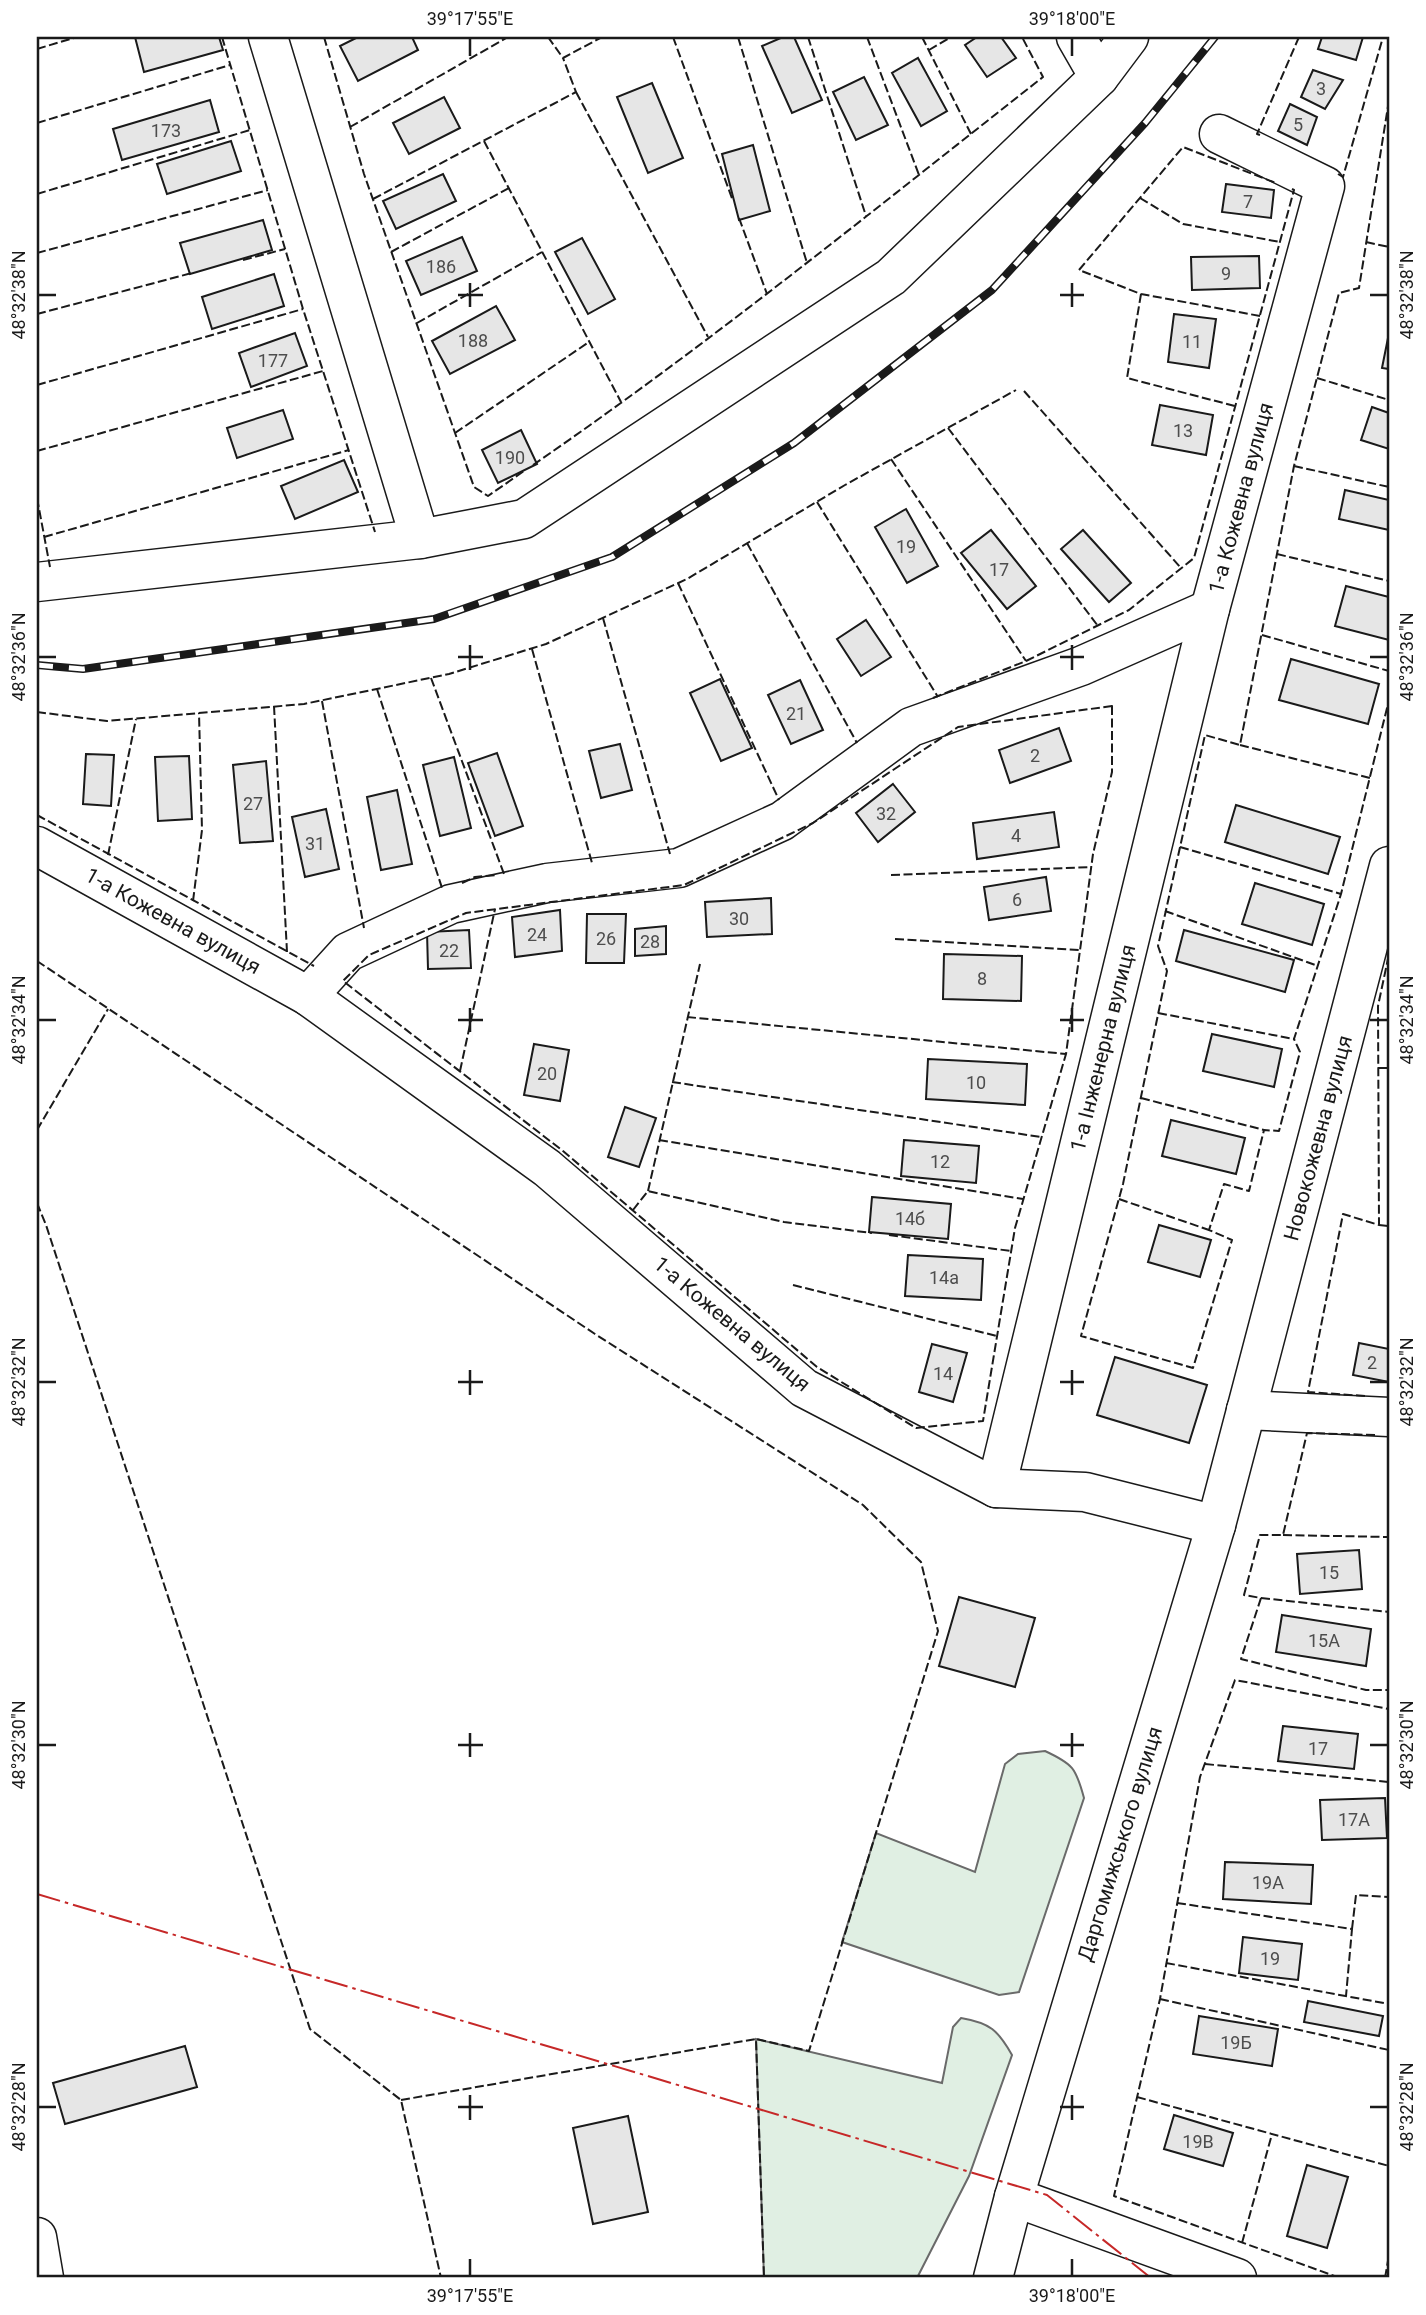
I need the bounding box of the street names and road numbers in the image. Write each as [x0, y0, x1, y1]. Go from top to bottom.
street label: 1-а Кожевна вулиця [1204, 400, 1278, 596]
street label: 1-а Кожевна вулиця [81, 863, 265, 979]
street label: 1-а Інженерна вулиця [1066, 942, 1140, 1154]
street label: Новокожевна вулиця [1279, 1033, 1357, 1243]
street label: 1-а Кожевна вулиця [649, 1252, 815, 1396]
street label: Даргомижського вулиця [1073, 1724, 1167, 1964]

